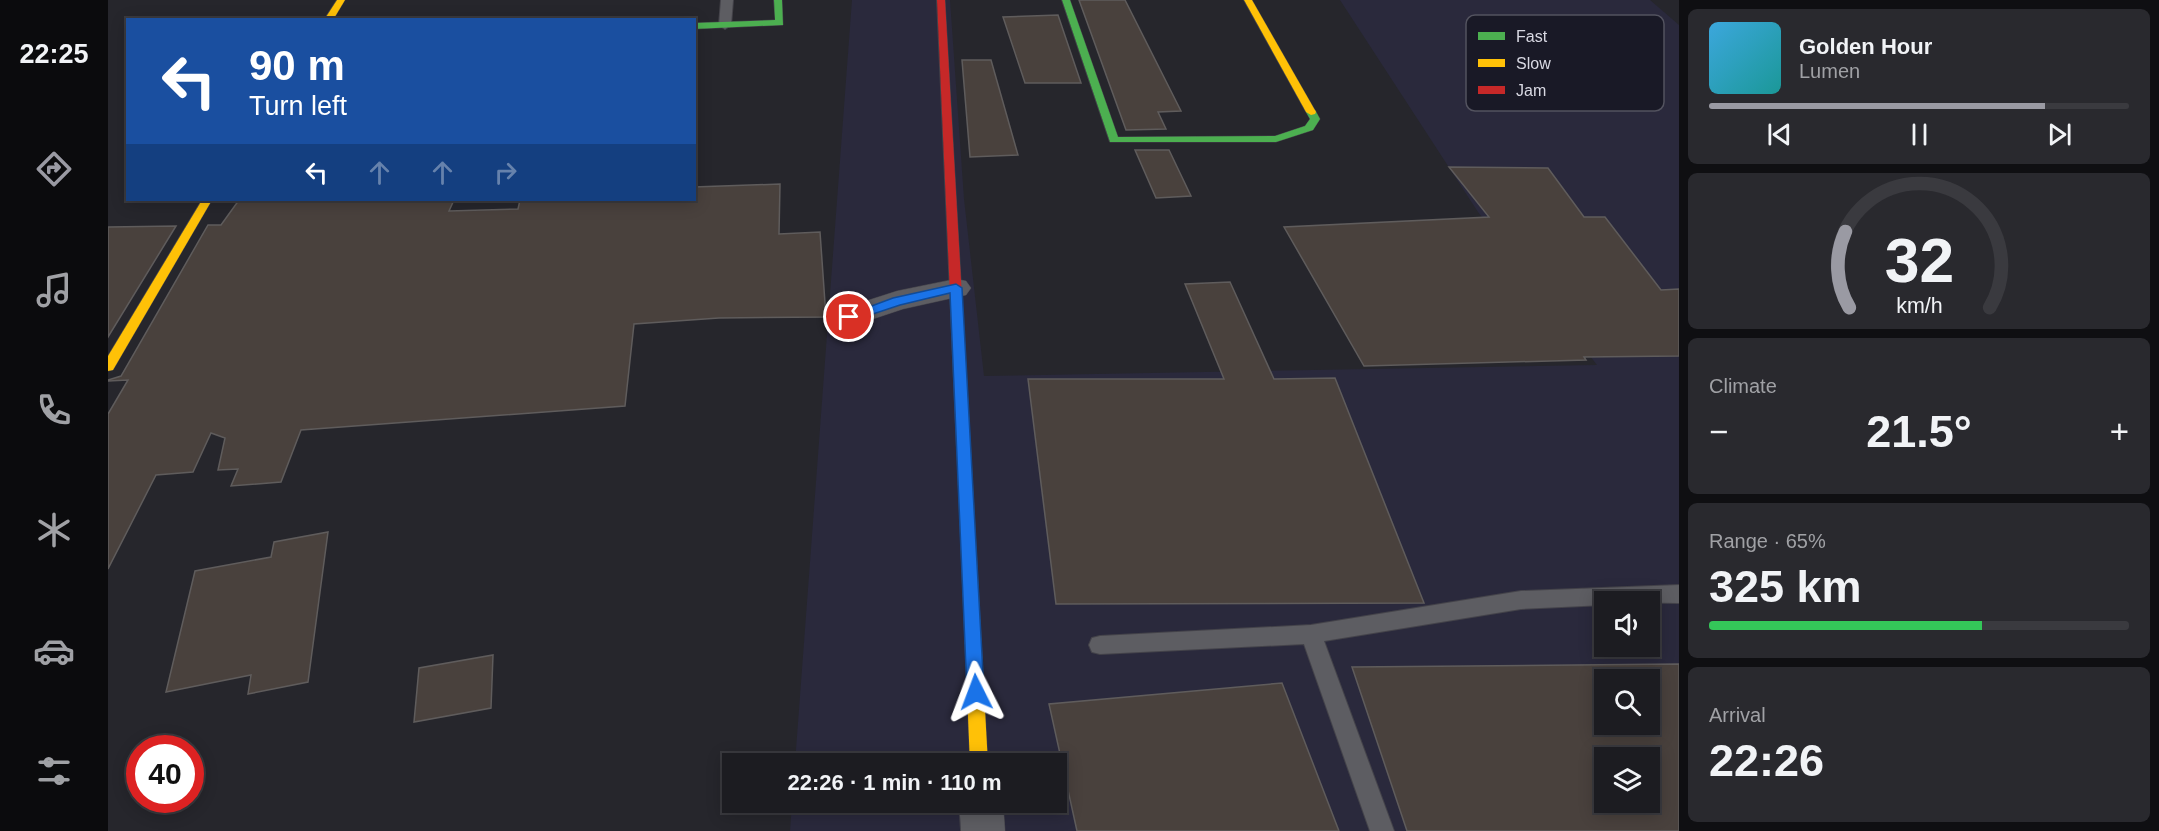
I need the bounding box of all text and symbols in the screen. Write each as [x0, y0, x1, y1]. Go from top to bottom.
legend [1466, 15, 1664, 111]
text: Fast [1516, 28, 1548, 45]
text: Golden Hour [1799, 34, 1932, 59]
text: 22:25 [19, 39, 89, 69]
icon: left [150, 42, 228, 120]
text: 90 m [249, 42, 345, 89]
text: Slow [1516, 55, 1551, 72]
text: Lumen [1799, 60, 1860, 82]
text: Jam [1516, 82, 1546, 99]
text: Turn left [249, 91, 347, 121]
icon: previous [1763, 118, 1796, 151]
icon: pause [1903, 118, 1936, 151]
icon: next [2043, 118, 2076, 151]
icon: directions [33, 148, 75, 190]
icon: left [300, 156, 333, 189]
icon: ahead [363, 156, 396, 189]
icon: ahead [426, 156, 459, 189]
icon: right [489, 156, 522, 189]
text: 32 [1884, 226, 1954, 295]
icon: music [33, 269, 75, 311]
pin [823, 291, 874, 342]
text: km/h [1896, 295, 1942, 319]
icon: arrive [832, 300, 865, 333]
text: Climate [1709, 375, 1777, 397]
icon: phone [33, 389, 75, 431]
text: 21.5° [1866, 406, 1972, 457]
text: − [1709, 413, 1728, 450]
text: + [2110, 413, 2129, 450]
icon: climate [33, 509, 75, 551]
text: Range · 65% [1709, 530, 1826, 552]
text: 325 km [1709, 561, 1862, 612]
map controls [1594, 591, 1660, 813]
button: sound [1594, 591, 1660, 657]
icon: car [33, 630, 75, 672]
position arrow [944, 660, 1008, 724]
button: search [1594, 669, 1660, 735]
text: Arrival [1709, 704, 1766, 726]
speed limit sign: 40 [126, 735, 204, 813]
text: 22:26 [1709, 735, 1824, 786]
button: layers [1594, 747, 1660, 813]
icon: filters [33, 750, 75, 792]
text: 22:26 · 1 min · 110 m [788, 770, 1002, 795]

